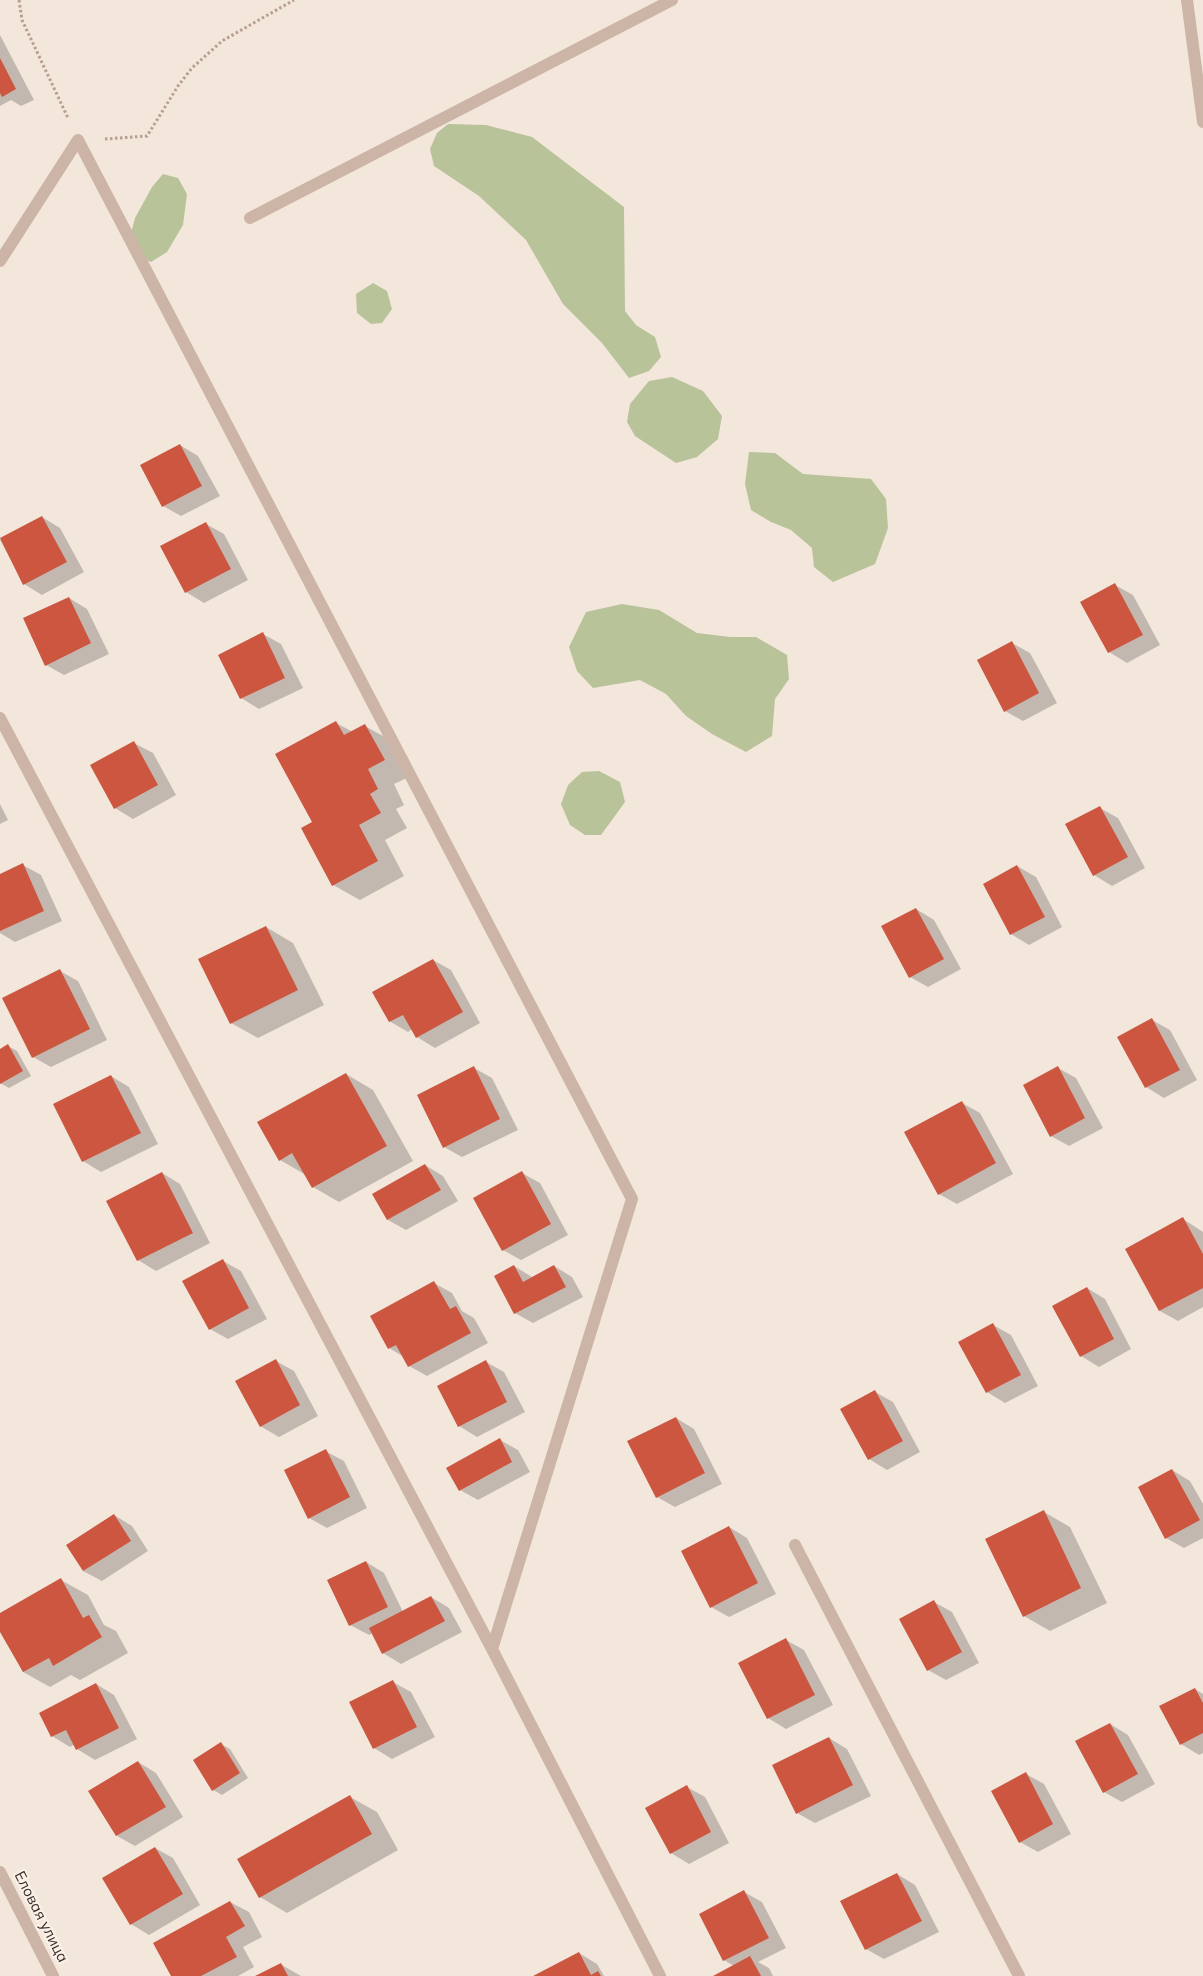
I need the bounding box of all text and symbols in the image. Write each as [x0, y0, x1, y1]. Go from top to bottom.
street label: Еловая улица [10, 1868, 72, 1966]

